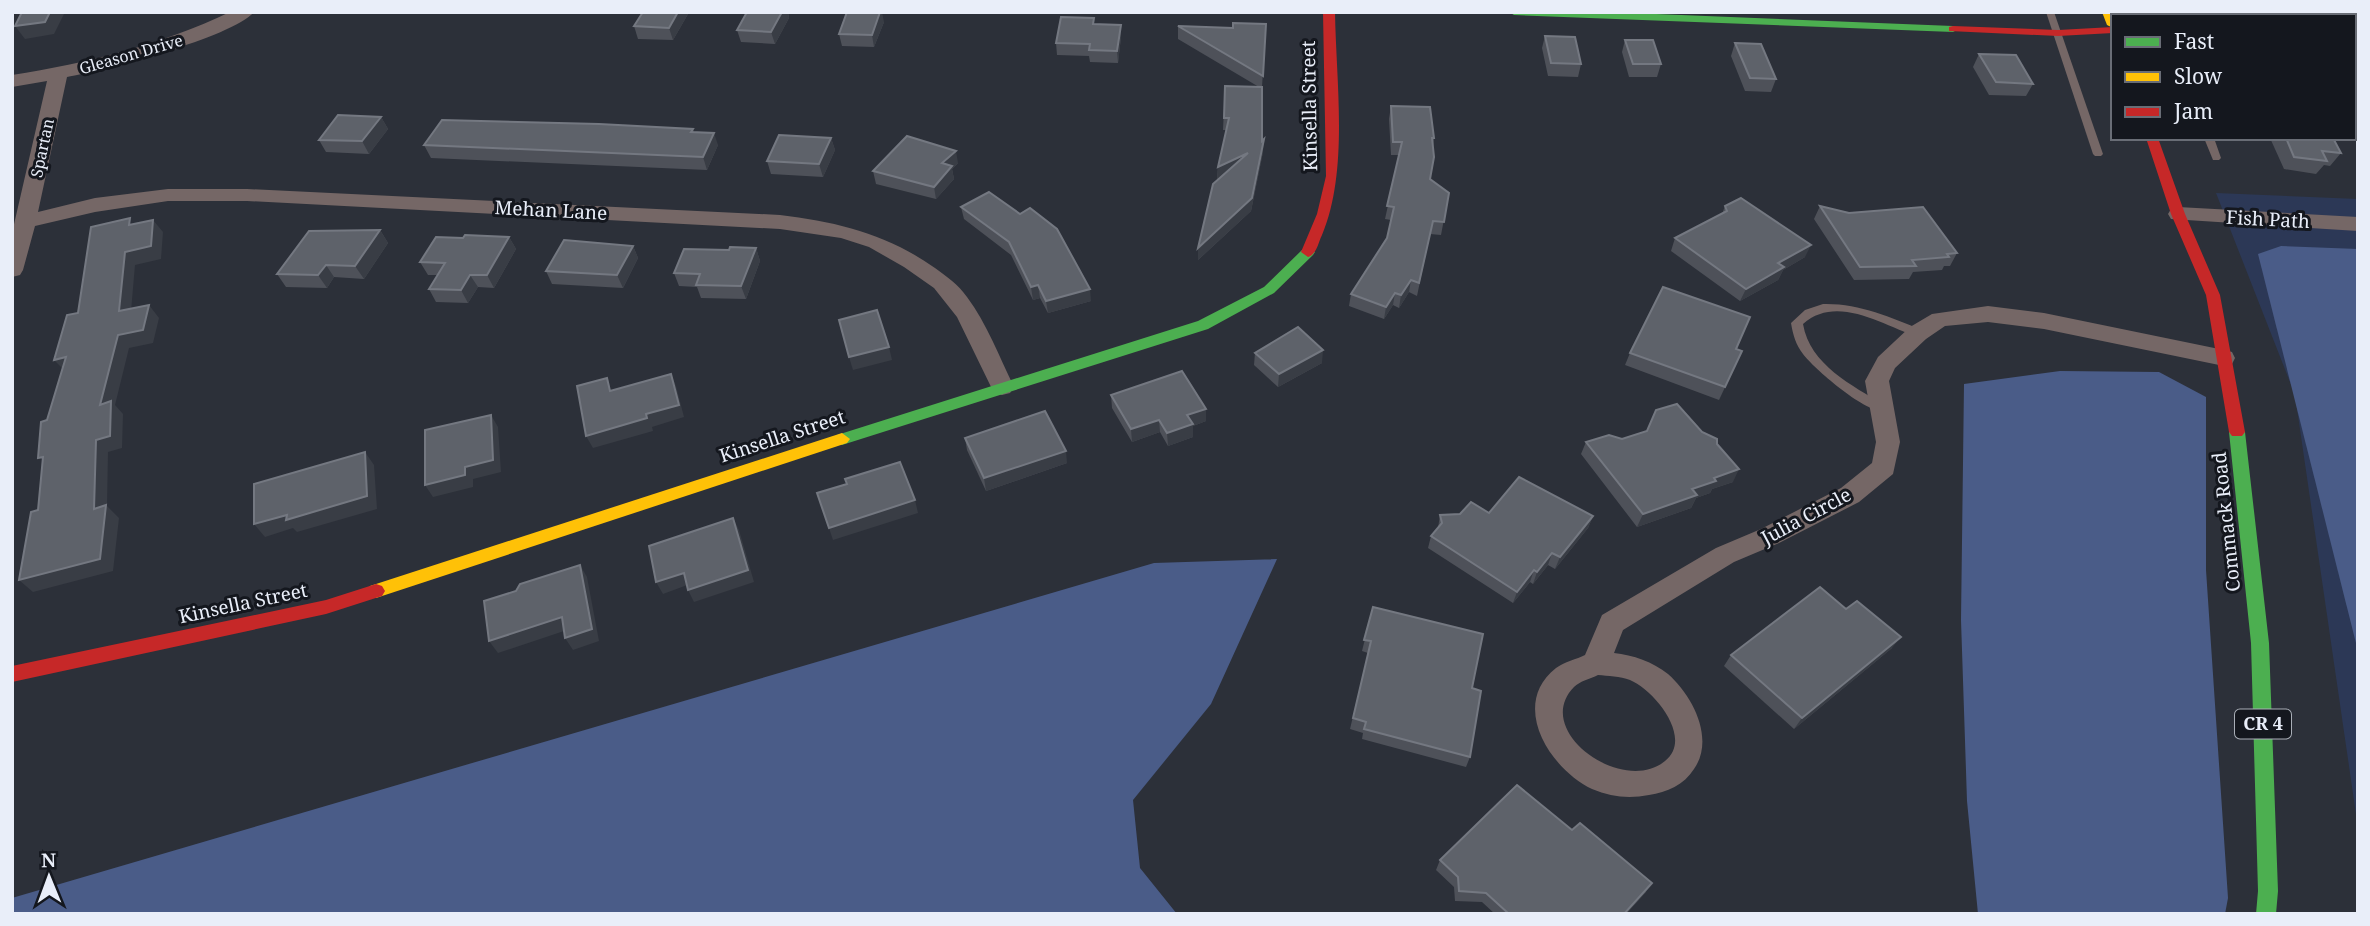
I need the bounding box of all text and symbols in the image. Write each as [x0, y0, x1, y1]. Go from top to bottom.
legend [2111, 14, 2356, 140]
text: Fast [2174, 27, 2214, 55]
street label: Gleason Drive [77, 29, 185, 79]
street label: Kinsella Street [1295, 40, 1323, 172]
text: Slow [2174, 62, 2223, 90]
text: Jam [2173, 97, 2213, 125]
street label: Spartan [25, 116, 59, 180]
street label: Mehan Lane [494, 194, 608, 226]
street label: Fish Path [2225, 204, 2311, 234]
street label: Kinsella Street [716, 403, 849, 469]
street label: Commack Road [2206, 450, 2246, 593]
street label: Julia Circle [1756, 481, 1856, 551]
street label: Kinsella Street [176, 577, 310, 629]
road number: CR 4 [2235, 710, 2291, 738]
north arrow [14, 842, 84, 912]
text: N [41, 847, 56, 873]

